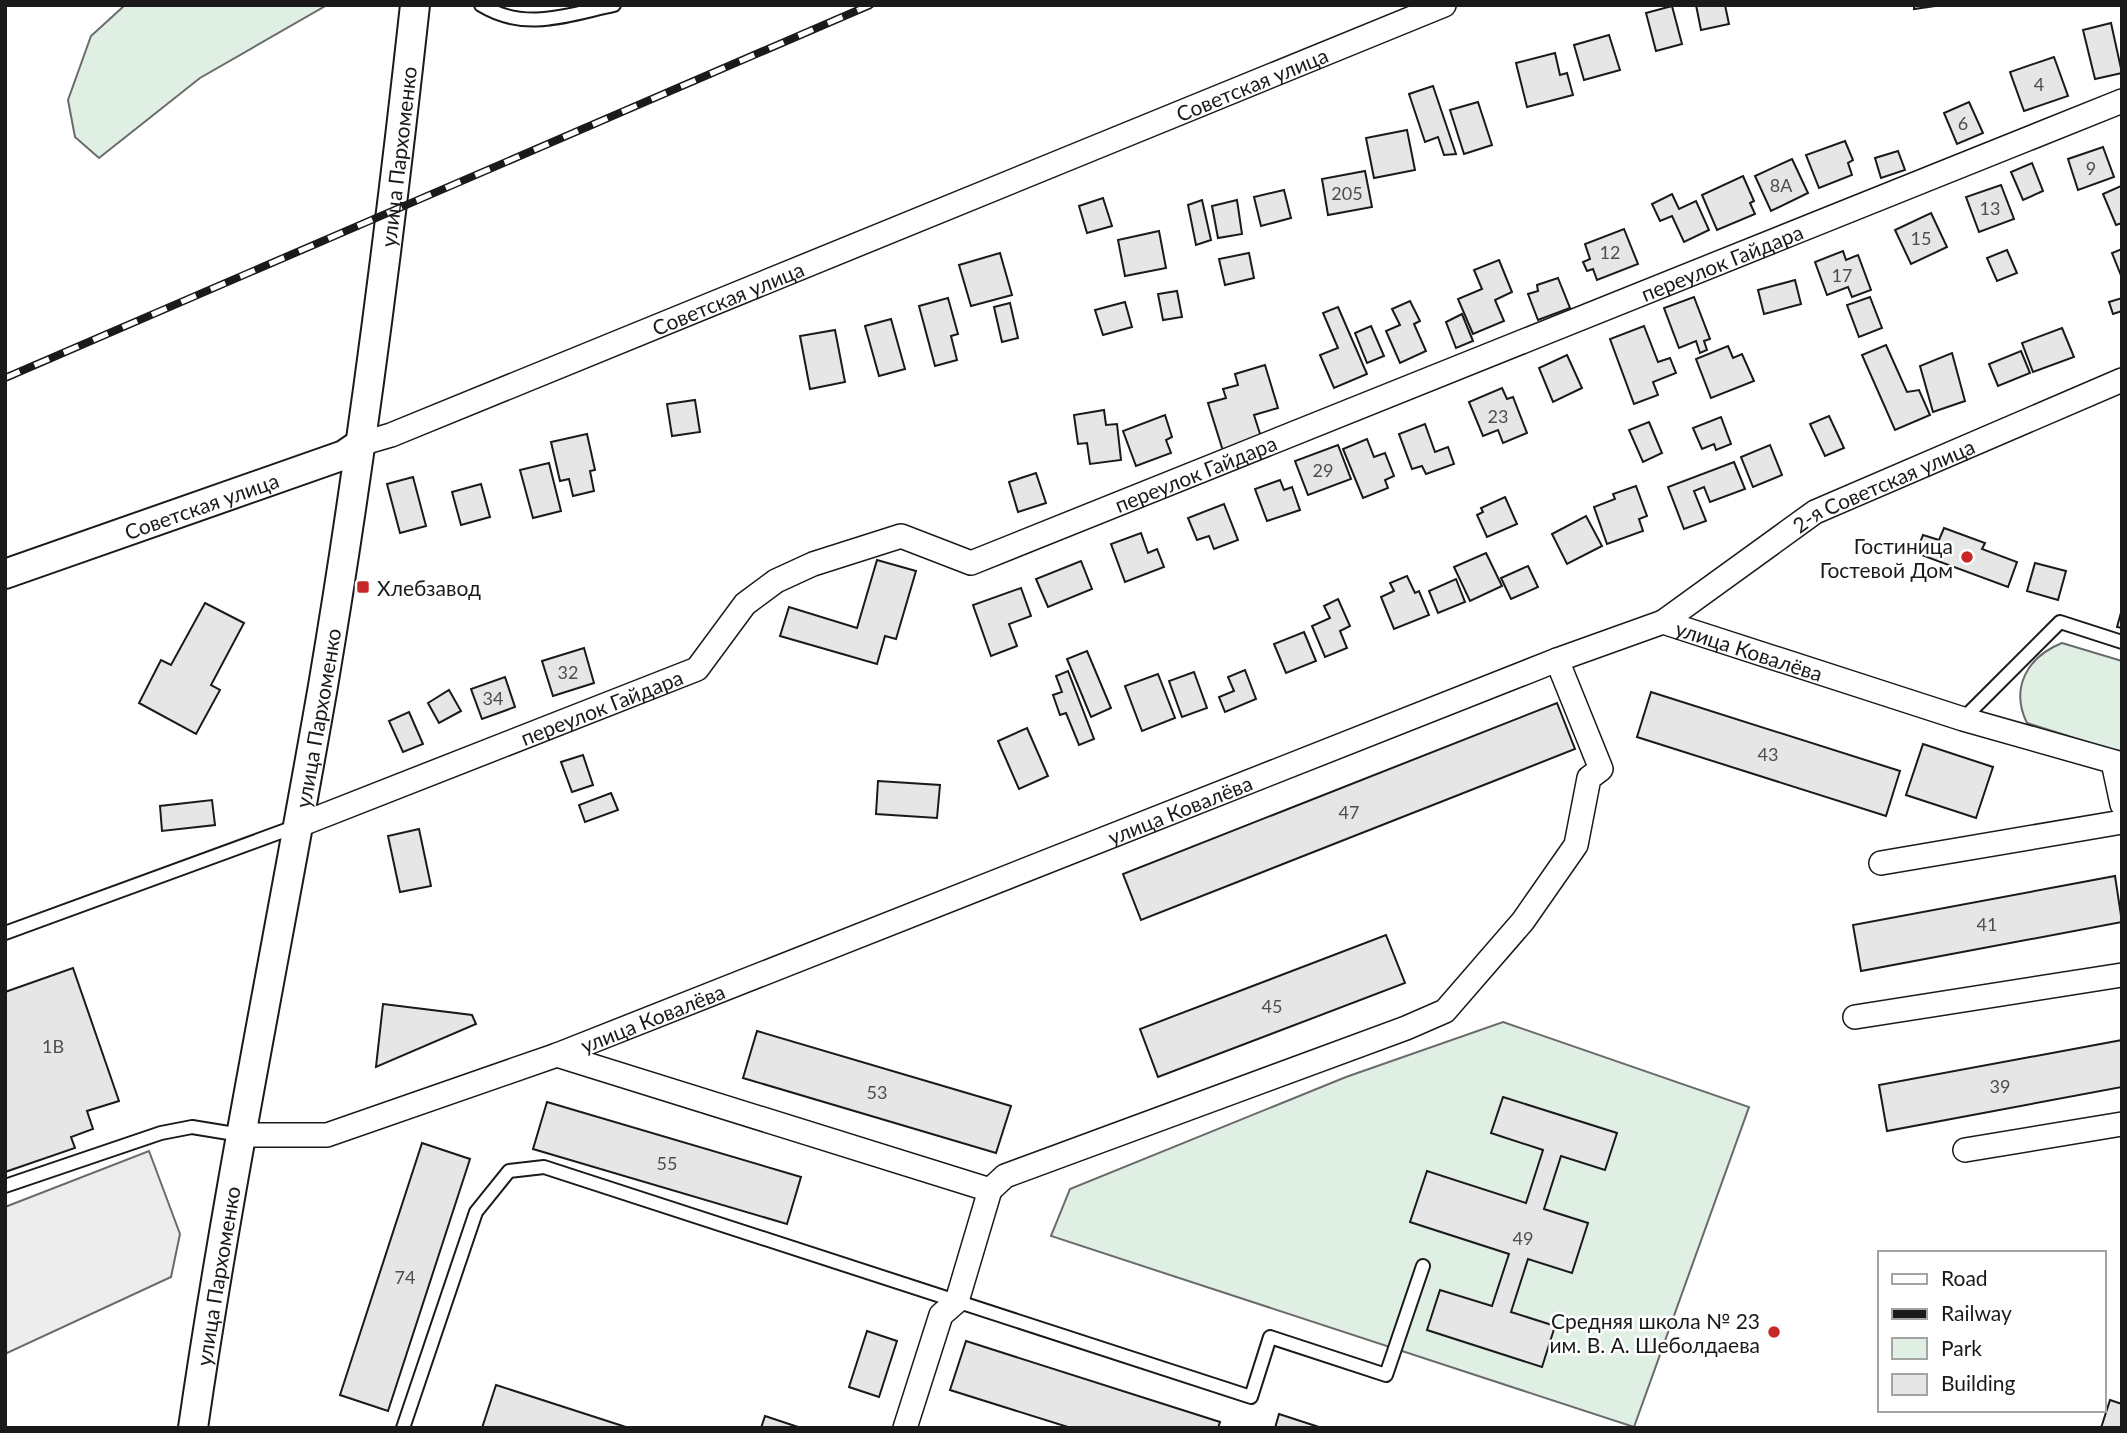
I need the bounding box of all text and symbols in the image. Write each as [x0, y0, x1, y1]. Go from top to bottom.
street label: Советская улица [1172, 41, 1331, 126]
street label: улица Пархоменко [374, 65, 421, 248]
house number: 4 [2034, 73, 2044, 95]
house number: 6 [1958, 112, 1968, 134]
house number: 9 [2086, 157, 2096, 179]
house number: 8А [1770, 174, 1793, 196]
house number: 205 [1331, 182, 1363, 204]
house number: 13 [1980, 197, 2000, 219]
street label: переулок Гайдара [1637, 218, 1806, 305]
house number: 15 [1911, 227, 1931, 249]
house number: 12 [1600, 241, 1620, 263]
street label: Советская улица [648, 255, 807, 340]
house number: 17 [1832, 264, 1852, 286]
house number: 23 [1488, 405, 1508, 427]
street label: переулок Гайдара [1111, 429, 1280, 517]
street label: 2-я Советская улица [1787, 433, 1978, 537]
house number: 29 [1313, 459, 1333, 481]
street label: Советская улица [121, 467, 282, 544]
place label: Гостиница Гостевой Дом [1820, 533, 1953, 582]
marker: Гостиница Гостевой Дом [1959, 549, 1975, 565]
place label: Хлебзавод [377, 575, 481, 600]
marker: Хлебзавод [355, 579, 371, 595]
street label: улица Ковалёва [1673, 614, 1826, 685]
street label: улица Пархоменко [289, 626, 345, 810]
house number: 32 [558, 661, 578, 683]
street label: переулок Гайдара [517, 663, 686, 750]
house number: 34 [483, 687, 503, 709]
house number: 43 [1758, 743, 1778, 765]
street label: улица Ковалёва [1104, 769, 1255, 849]
house number: 47 [1339, 801, 1359, 823]
house number: 41 [1977, 913, 1997, 935]
street label: улица Ковалёва [577, 978, 728, 1057]
house number: 45 [1262, 995, 1282, 1017]
house number: 1В [42, 1035, 64, 1057]
house number: 39 [1990, 1075, 2010, 1097]
house number: 53 [867, 1081, 887, 1103]
house number: 55 [657, 1152, 677, 1174]
street label: улица Пархоменко [190, 1184, 244, 1367]
house number: 49 [1513, 1227, 1533, 1249]
legend [1878, 1251, 2106, 1412]
text: Road [1941, 1265, 1988, 1290]
house number: 74 [395, 1266, 415, 1288]
text: Railway [1941, 1300, 2012, 1325]
place label: Средняя школа № 23 им. В. А. Шеболдаева [1549, 1308, 1760, 1357]
marker: Средняя школа № 23 им. В. А. Шеболдаева [1766, 1324, 1782, 1340]
text: Park [1941, 1335, 1982, 1360]
text: Building [1941, 1370, 2016, 1395]

